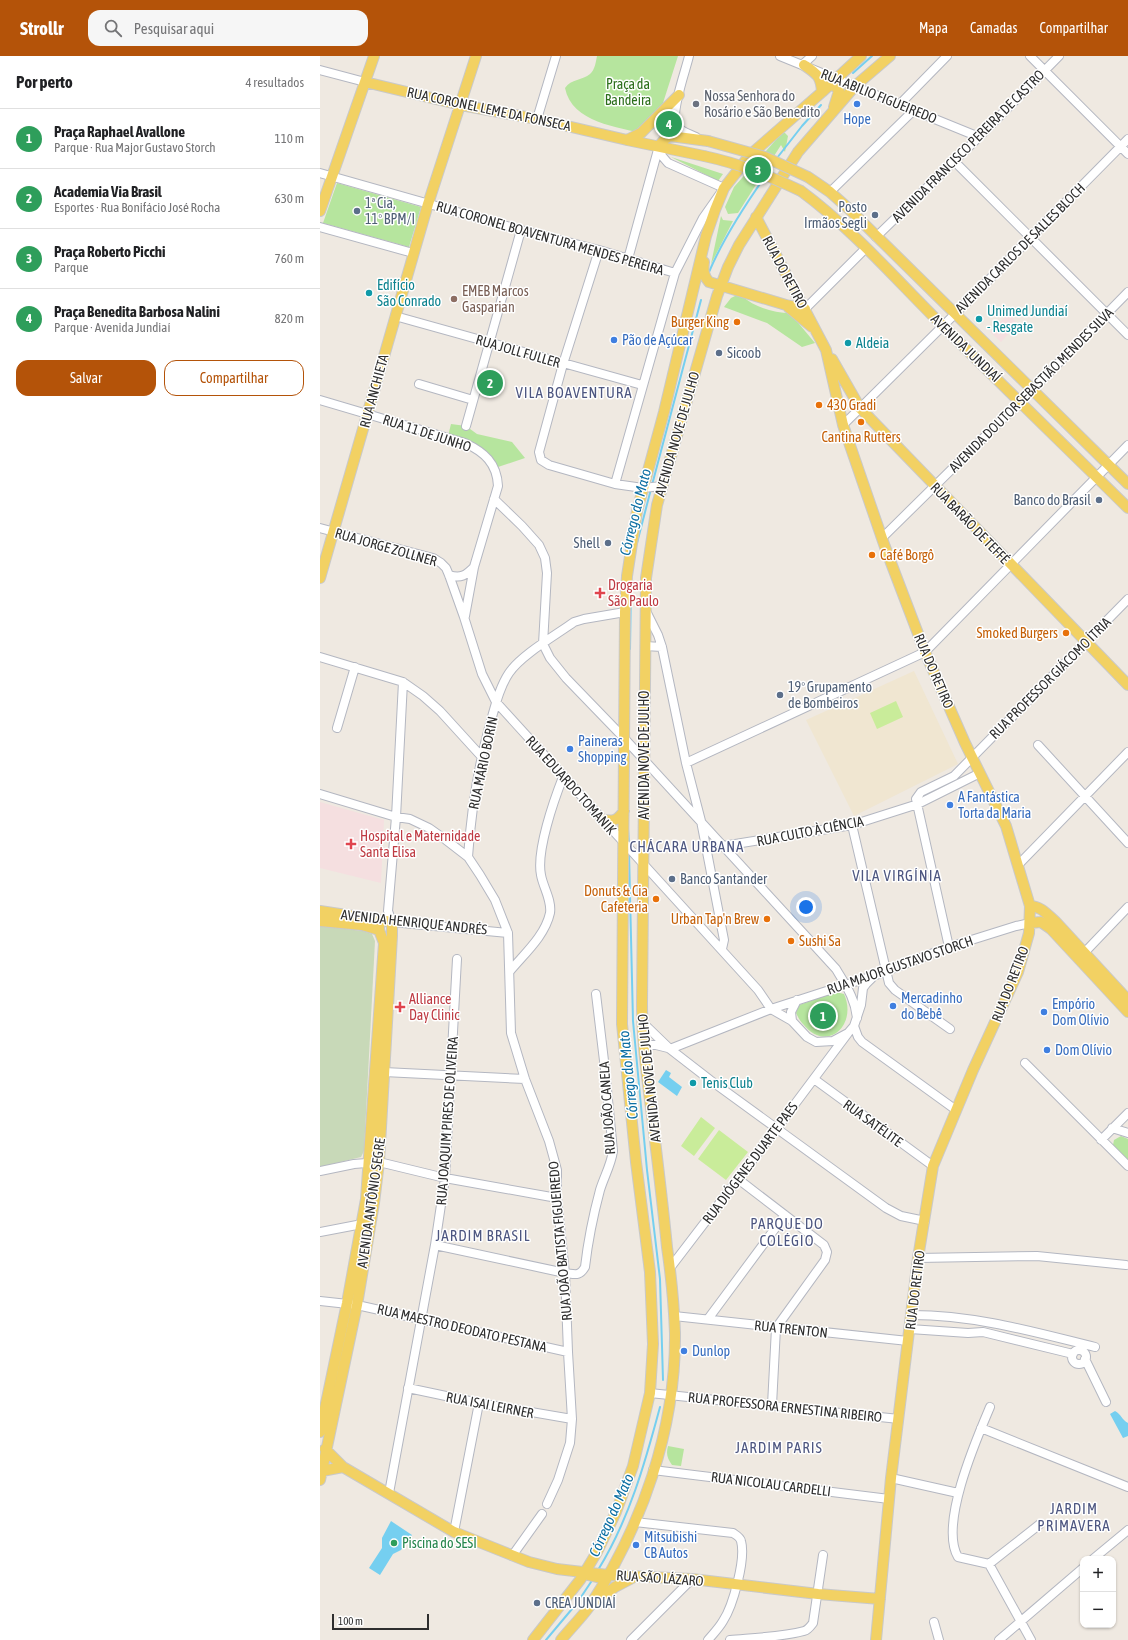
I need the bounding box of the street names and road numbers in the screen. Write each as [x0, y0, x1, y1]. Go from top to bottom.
street label: RUA ABILIO FIGUEIREDO [819, 65, 939, 127]
street label: AVENIDA FRANCISCO PEREIRA DE CASTRO [889, 67, 1047, 225]
street label: RUA CORONEL LEME DA FONSECA [406, 84, 573, 134]
street label: AVENIDA CARLOS DE SALLES BLOCH [952, 180, 1088, 316]
street label: RUA CORONEL BOAVENTURA MENDES PEREIRA [434, 198, 666, 278]
street label: RUA DO RETIRO [759, 233, 811, 311]
street label: AVENIDA DOUTOR SEBASTIÃO MENDES SILVA [946, 304, 1117, 475]
street label: AVENIDA JUNDIAÍ [928, 311, 1004, 385]
street label: RUA JOLL FULLER [474, 331, 562, 371]
street label: RUA ANCHIETA [356, 352, 392, 430]
street label: AVENIDA NOVE DE JULHO [652, 370, 702, 498]
street label: RUA 11 DE JUNHO [381, 411, 473, 455]
street label: RUA BARÃO DE TEFFÉ [927, 479, 1013, 567]
street label: RUA JORGE ZOLLNER [333, 525, 439, 569]
street label: RUA PROFESSOR GIÁCOMO ÍTRIA [986, 614, 1114, 742]
street label: RUA DO RETIRO [911, 631, 957, 711]
street label: AVENIDA NOVE DE JULHO [636, 690, 652, 820]
street label: RUA MÁRIO BORIN [465, 715, 501, 811]
street label: RUA EDUARDO TOMANIK [523, 733, 619, 838]
street label: RUA CULTO À CIÊNCIA [755, 813, 865, 849]
street label: AVENIDA HENRIQUE ANDRÉS [340, 906, 488, 938]
street label: RUA MAJOR GUSTAVO STORCH [825, 932, 975, 998]
street label: RUA DO RETIRO [988, 944, 1032, 1024]
street label: AVENIDA NOVE DE JULHO [634, 1013, 664, 1143]
street label: RUA JOAQUIM PIRES DE OLIVEIRA [433, 1036, 461, 1206]
street label: RUA JOÃO CANELA [596, 1061, 618, 1155]
street label: RUA SATÉLITE [840, 1096, 906, 1150]
street label: RUA DIÓGENES DUARTE PAES [699, 1099, 801, 1227]
street label: AVENIDA ANTÔNIO SEGRE [354, 1137, 388, 1269]
street label: RUA JOÃO BATISTA FIGUEIREDO [545, 1161, 575, 1321]
street label: RUA DO RETIRO [902, 1249, 928, 1331]
street label: RUA MAESTRO DEODATO PESTANA [376, 1301, 548, 1355]
street label: RUA TRENTON [754, 1317, 828, 1341]
street label: RUA ISAI LEIRNER [445, 1389, 535, 1421]
street label: RUA PROFESSORA ERNESTINA RIBEIRO [687, 1389, 883, 1425]
street label: RUA NICOLAU CARDELLI [710, 1469, 832, 1499]
street label: RUA SÃO LÁZARO [616, 1567, 704, 1589]

